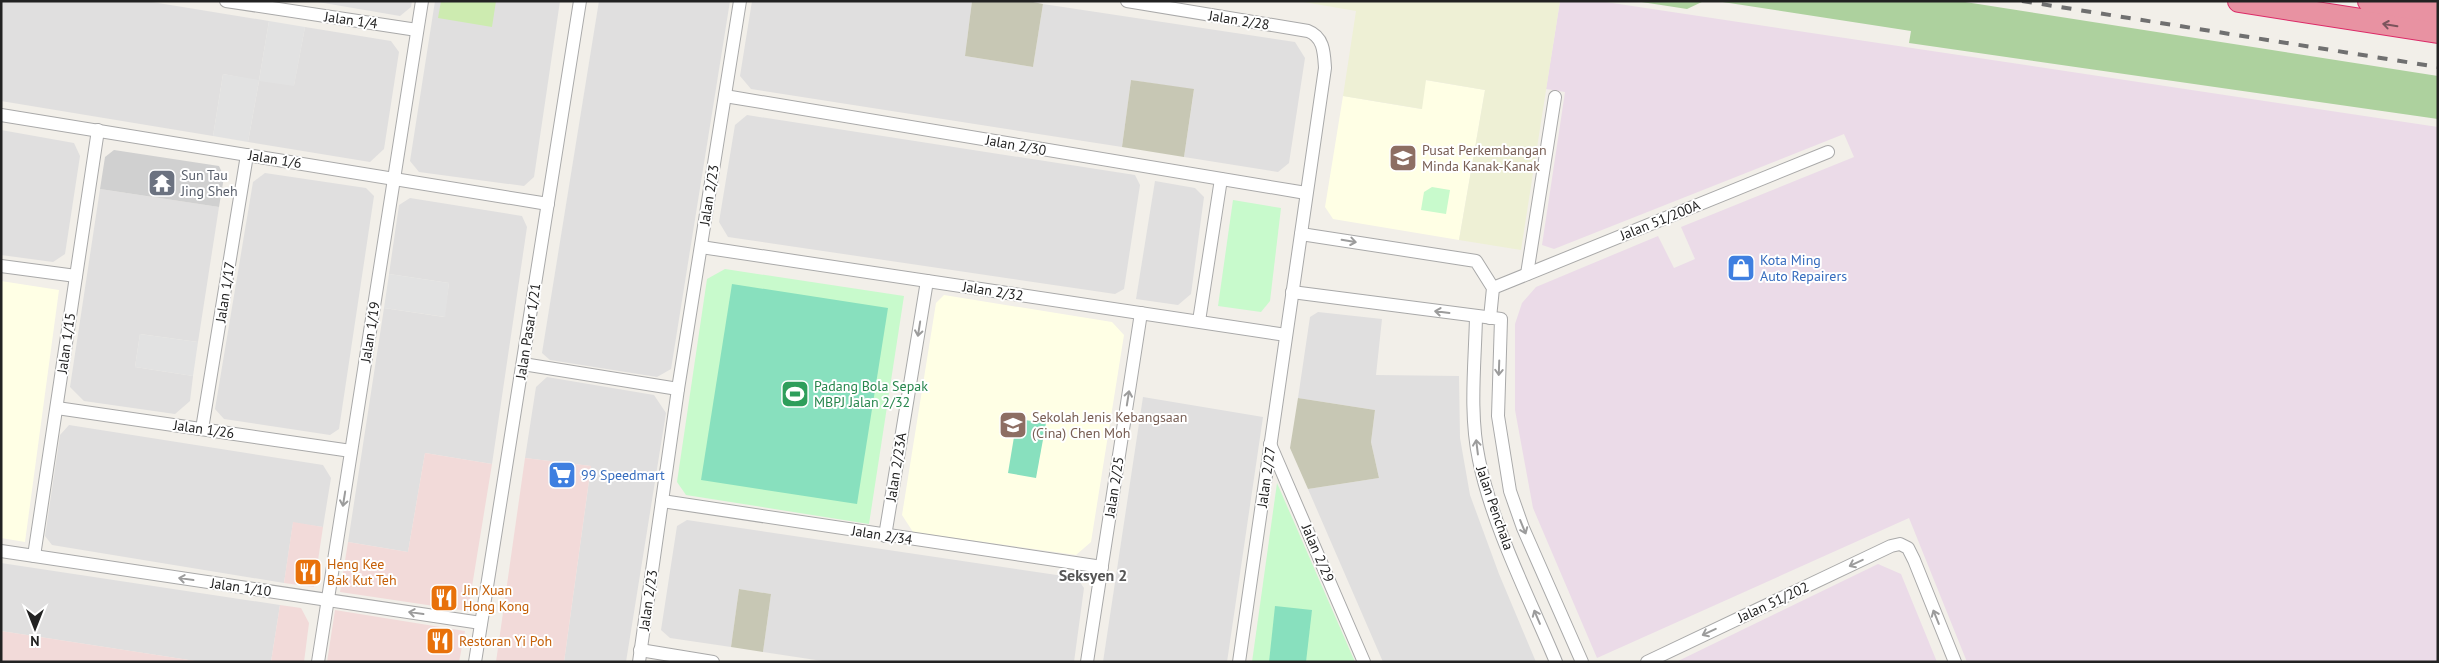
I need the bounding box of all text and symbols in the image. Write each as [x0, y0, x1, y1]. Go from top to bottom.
street label: Jalan 2/28 [1206, 6, 1271, 34]
street label: Jalan 1/4 [322, 7, 379, 33]
one-way arrow [2382, 19, 2398, 29]
street label: Jalan 2/30 [983, 131, 1048, 159]
place label: Pusat Perkembangan Minda Kanak-Kanak [1422, 141, 1547, 175]
school or university icon: Pusat Perkembangan Minda Kanak-Kanak [1388, 143, 1418, 173]
street label: Jalan 1/6 [246, 146, 303, 172]
street label: Jalan 2/23 [695, 163, 723, 228]
place label: Sun Tau Jing Sheh [180, 166, 238, 200]
temple icon: Sun Tau Jing Sheh [147, 168, 177, 198]
street label: Jalan 51/200A [1616, 195, 1703, 245]
one-way arrow [1340, 237, 1356, 247]
place label: Kota Ming Auto Repairers [1760, 251, 1847, 285]
shop icon: Kota Ming Auto Repairers [1726, 253, 1756, 283]
street label: Jalan 1/17 [211, 260, 239, 325]
street label: Jalan 2/32 [960, 277, 1025, 305]
street label: Jalan Pasar 1/21 [511, 282, 544, 381]
street label: Jalan 1/19 [356, 300, 384, 365]
one-way arrow [1434, 307, 1450, 317]
street label: Jalan 1/15 [53, 311, 79, 376]
one-way arrow [913, 320, 923, 336]
one-way arrow [1495, 360, 1504, 376]
place label: Padang Bola Sepak MBPJ Jalan 2/32 [814, 377, 928, 411]
sports icon: Padang Bola Sepak MBPJ Jalan 2/32 [780, 379, 810, 409]
one-way arrow [1123, 390, 1133, 406]
place label: Sekolah Jenis Kebangsaan (Cina) Chen Moh [1032, 408, 1187, 442]
school or university icon: Sekolah Jenis Kebangsaan (Cina) Chen Moh [998, 410, 1028, 440]
street label: Jalan 1/26 [171, 416, 236, 442]
street label: Jalan 2/23A [882, 430, 910, 504]
one-way arrow [1472, 440, 1482, 456]
street label: Jalan 2/27 [1253, 445, 1279, 510]
street label: Jalan 2/25 [1100, 455, 1128, 520]
supermarket icon: 99 Speedmart [547, 460, 577, 490]
street label: Jalan Penchala [1472, 463, 1518, 552]
place label: 99 Speedmart [581, 466, 665, 484]
one-way arrow [338, 491, 348, 507]
one-way arrow [1519, 519, 1528, 534]
street label: Jalan 2/29 [1297, 520, 1338, 585]
street label: Jalan 2/34 [849, 521, 914, 549]
place label: Heng Kee Bak Kut Teh [327, 555, 397, 589]
restaurant icon: Heng Kee Bak Kut Teh [293, 557, 323, 587]
one-way arrow [1849, 559, 1864, 568]
district label: Seksyen 2 [1059, 565, 1127, 585]
street label: Jalan 2/23 [635, 568, 661, 633]
one-way arrow [178, 573, 194, 583]
street label: Jalan 1/10 [208, 574, 273, 600]
street label: Jalan 51/202 [1734, 578, 1811, 627]
place label: Jin Xuan Hong Kong [462, 581, 529, 615]
restaurant icon: Jin Xuan Hong Kong [429, 583, 459, 613]
north arrow [10, 603, 60, 653]
one-way arrow [408, 608, 424, 618]
one-way arrow [1931, 609, 1940, 624]
one-way arrow [1531, 610, 1541, 625]
restaurant icon: Restoran Yi Poh [425, 626, 455, 656]
one-way arrow [1702, 628, 1717, 638]
text: N [30, 632, 40, 650]
place label: Restoran Yi Poh [459, 632, 552, 650]

